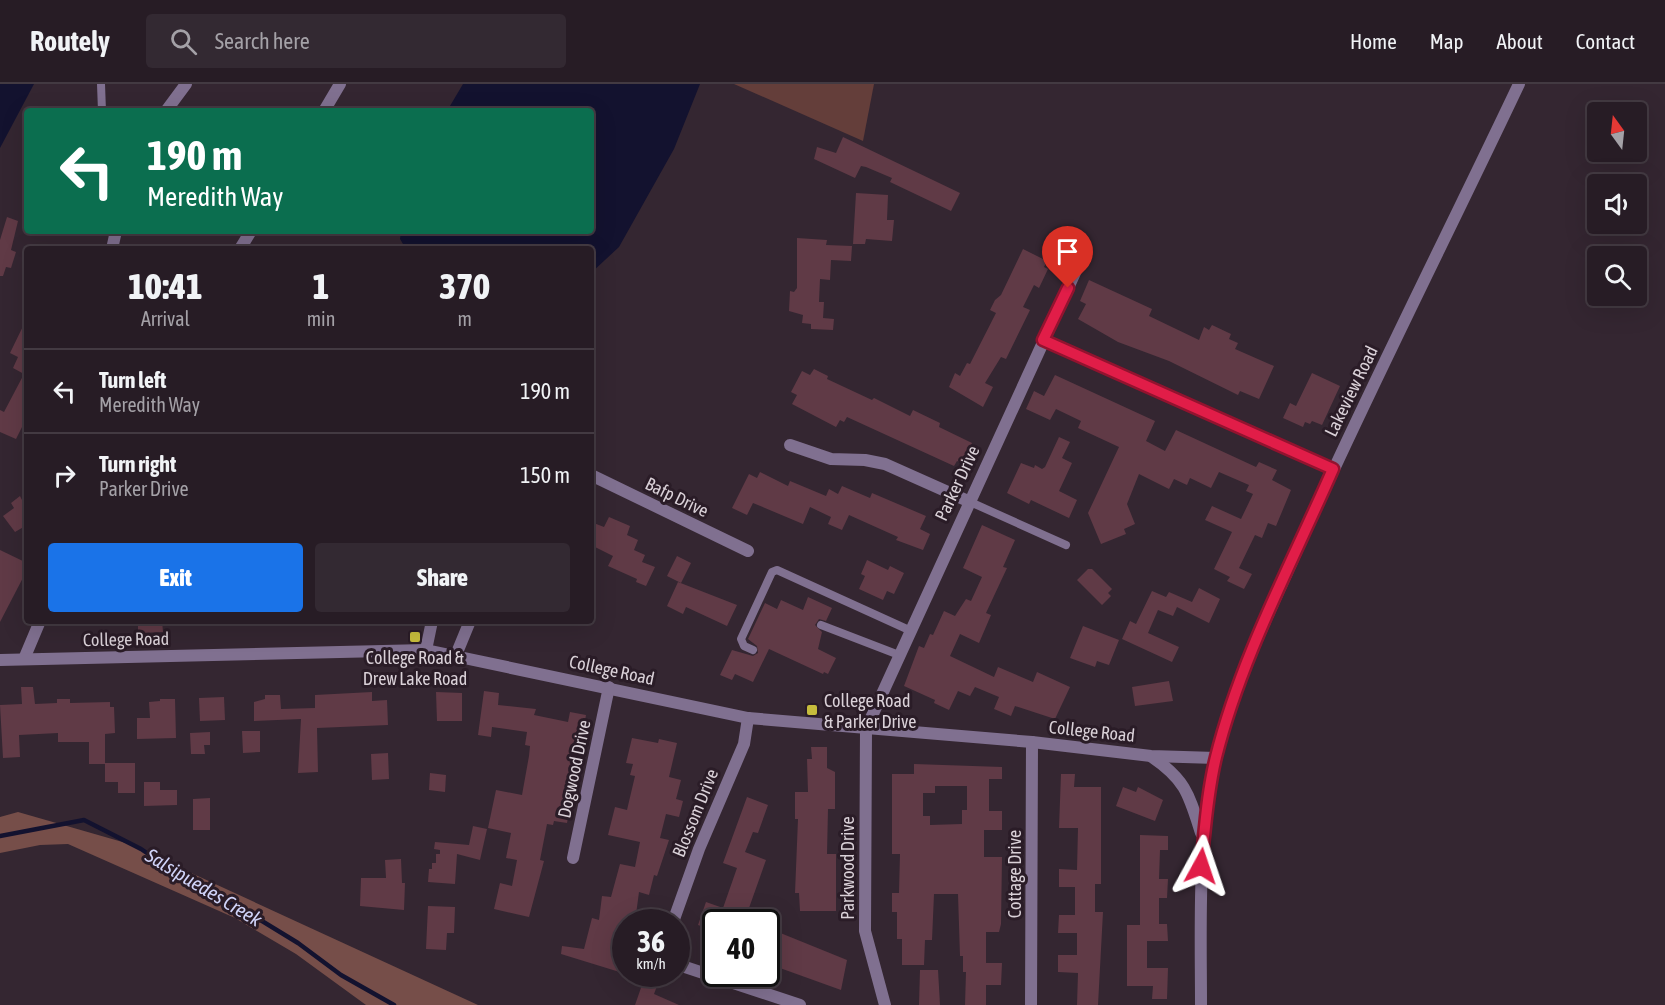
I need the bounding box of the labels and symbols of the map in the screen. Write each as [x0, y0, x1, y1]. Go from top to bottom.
north arrow [1587, 102, 1647, 162]
pin [1042, 226, 1093, 288]
street label: Lakeview Road [1320, 342, 1382, 440]
street label: Parker Drive [930, 442, 984, 524]
street label: Bafp Drive [642, 473, 712, 521]
street label: College Road [83, 628, 169, 650]
marker: College Road & Drew Lake Road [408, 630, 422, 644]
place label: College Road & Drew Lake Road [363, 647, 467, 689]
street label: College Road [568, 651, 656, 689]
place label: College Road & Parker Drive [824, 690, 916, 732]
marker: College Road & Parker Drive [805, 703, 819, 717]
street label: College Road [1048, 716, 1136, 746]
street label: Dogwood Drive [553, 718, 595, 820]
street label: Blossom Drive [668, 766, 722, 860]
street label: Parkwood Drive [837, 816, 858, 920]
street label: Cottage Drive [1004, 830, 1025, 918]
position arrow [1169, 834, 1233, 898]
water label: Salsipuedes Creek [141, 843, 267, 931]
speed limit sign: 40 [702, 909, 780, 987]

